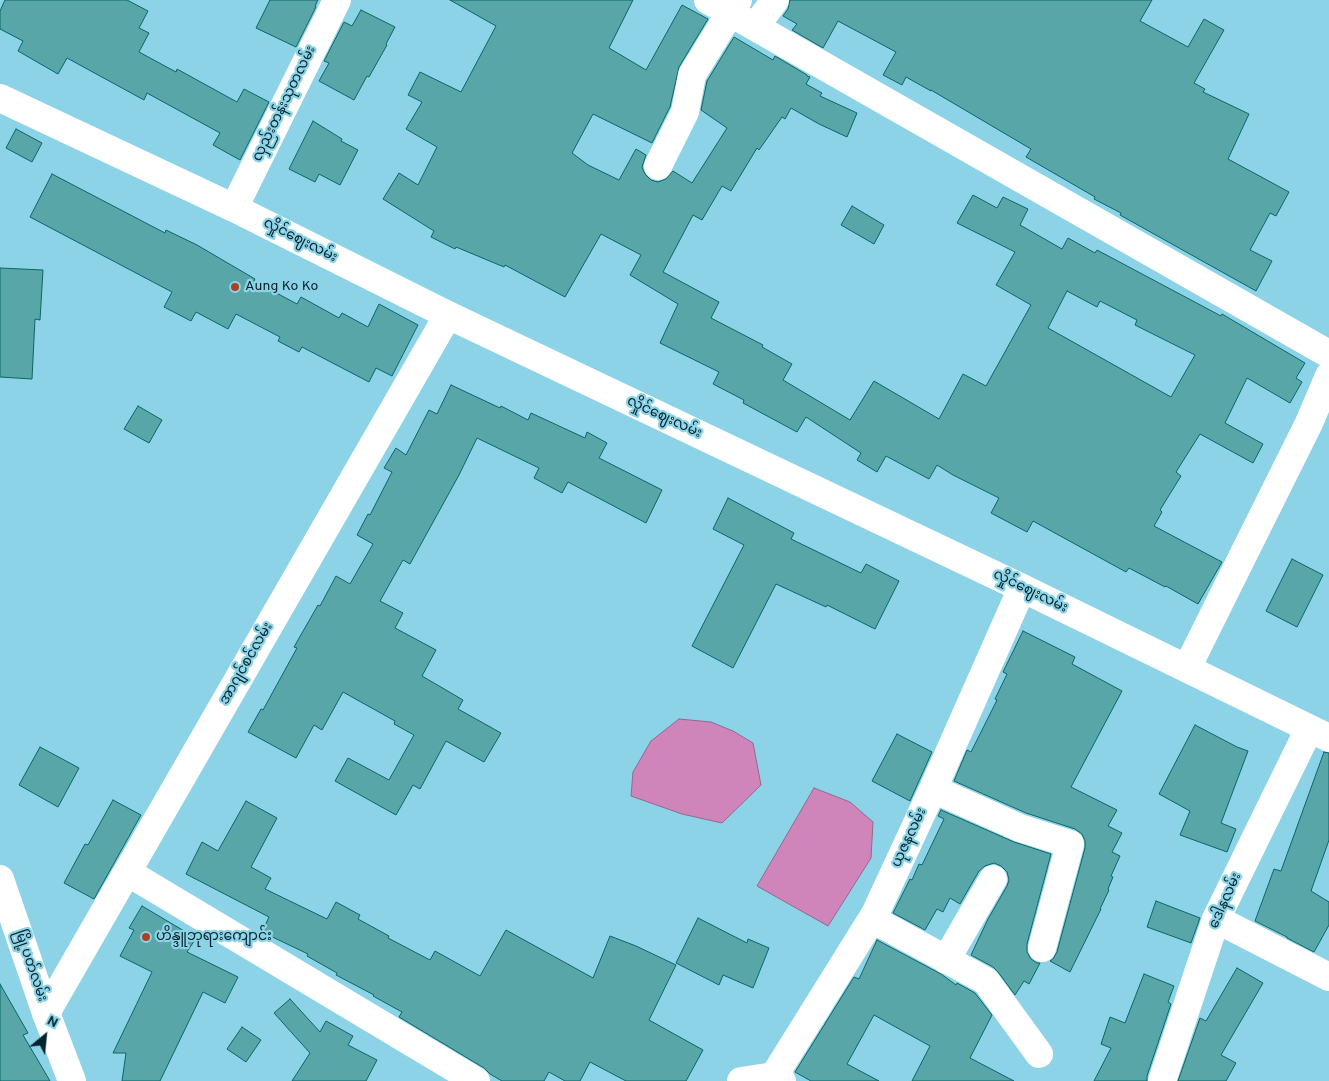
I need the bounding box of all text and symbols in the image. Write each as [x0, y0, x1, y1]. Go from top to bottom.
street label: လှည်းတန်းသုတလမ်း [250, 44, 320, 164]
street label: လှိုင်ဈေးလမ်း [260, 215, 340, 267]
place label: Aung Ko Ko [245, 279, 318, 295]
marker: Aung Ko Ko [229, 281, 241, 293]
street label: လှိုင်ဈေးလမ်း [624, 393, 704, 443]
street label: လှိုင်ဈေးလမ်း [990, 567, 1070, 617]
street label: အာဂျင်စင်လမ်း [217, 620, 277, 708]
street label: ယုဇနလမ်း [889, 806, 931, 870]
street label: ဒေါနလမ်း [1206, 870, 1246, 932]
street label: မြို့ပတ်လမ်း [10, 928, 50, 1004]
place label: ဟိန္ဒူဘုရားကျောင်း [156, 929, 272, 945]
marker: ဟိန္ဒူဘုရားကျောင်း [140, 931, 152, 943]
north arrow [20, 1011, 70, 1061]
text: N [44, 1012, 61, 1032]

